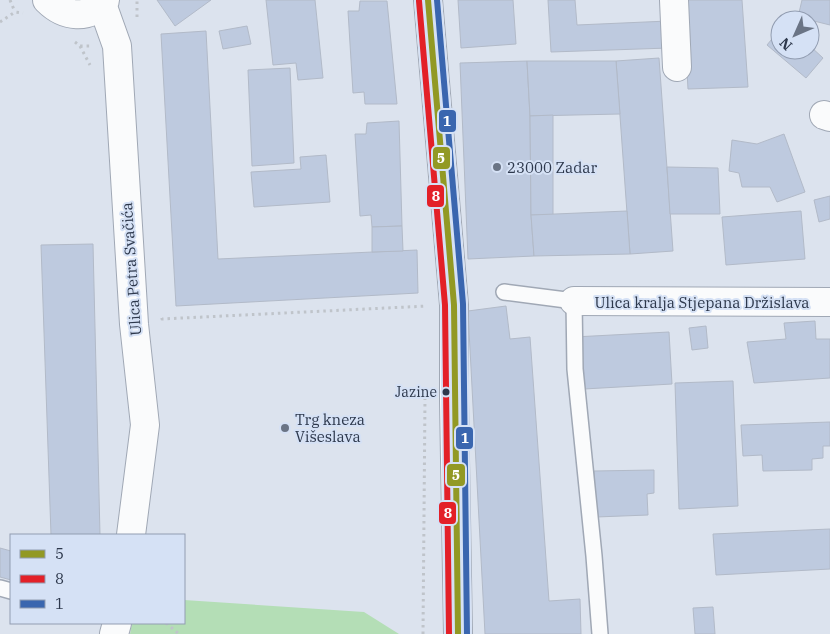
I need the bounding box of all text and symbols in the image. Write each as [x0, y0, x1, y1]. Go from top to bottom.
north arrow [770, 10, 820, 60]
text: N [776, 34, 796, 54]
line badge: 1 [438, 109, 457, 133]
text: 1 [443, 112, 451, 130]
line badge: 5 [432, 146, 451, 170]
text: 5 [437, 149, 445, 167]
place label: 23000 Zadar [507, 158, 598, 177]
marker: 23000 Zadar [491, 161, 503, 173]
line badge: 8 [426, 184, 445, 208]
text: 8 [432, 187, 440, 205]
street label: Ulica Petra Svačića [117, 202, 145, 336]
street label: Ulica kralja Stjepana Držislava [595, 293, 809, 312]
place label: Jazine [395, 383, 437, 401]
marker: Jazine [441, 387, 451, 397]
place label: Trg kneza Višeslava [295, 410, 365, 446]
marker: Trg kneza Višeslava [279, 422, 291, 434]
line badge: 1 [455, 426, 474, 450]
text: 1 [461, 429, 469, 447]
line badge: 5 [446, 463, 466, 487]
text: 5 [452, 466, 460, 484]
line badge: 8 [438, 501, 457, 525]
text: 8 [444, 504, 452, 522]
legend [10, 534, 185, 624]
text: 5 [55, 544, 64, 563]
text: 8 [55, 569, 64, 588]
text: 1 [55, 594, 64, 613]

